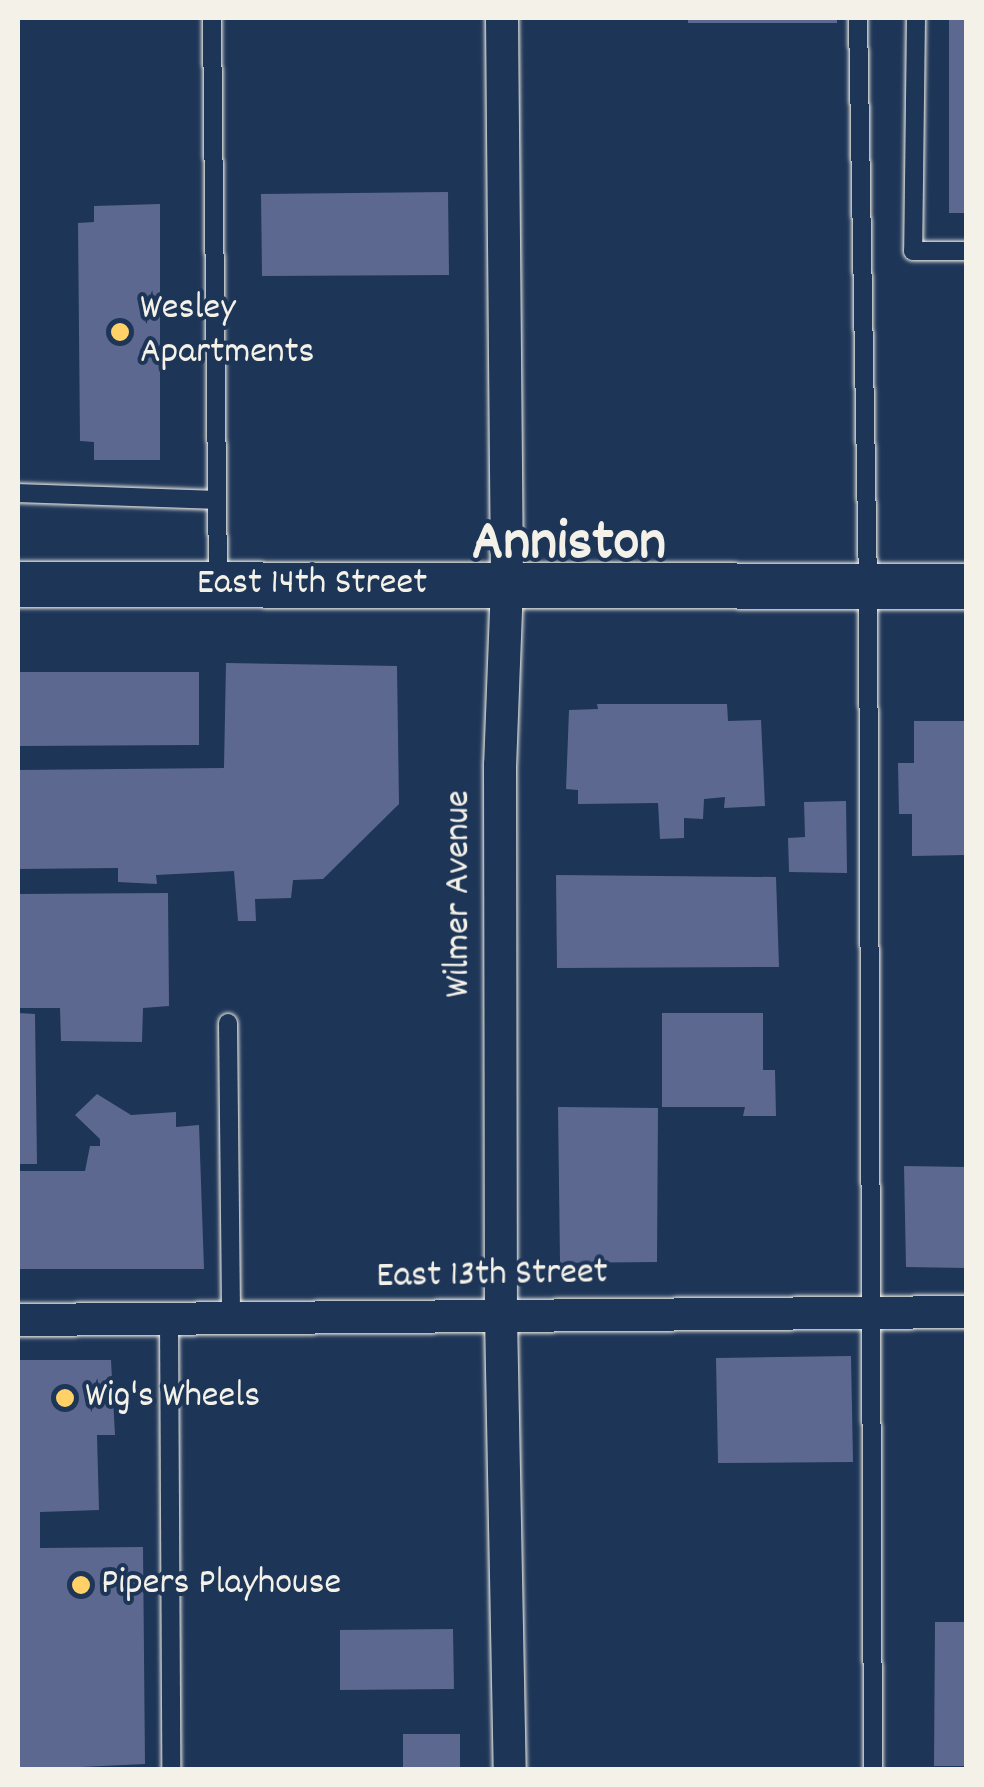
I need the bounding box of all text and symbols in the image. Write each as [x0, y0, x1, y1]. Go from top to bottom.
place label: Wesley Apartments [140, 287, 315, 376]
marker: Wesley Apartments [109, 321, 131, 343]
district label: Anniston [472, 511, 666, 581]
street label: East 14th Street [197, 562, 427, 608]
street label: Wilmer Avenue [437, 790, 483, 998]
street label: East 13th Street [376, 1251, 608, 1301]
place label: Wig's Wheels [85, 1375, 260, 1421]
marker: Wig's Wheels [54, 1387, 76, 1409]
place label: Pipers Playhouse [101, 1562, 341, 1608]
marker: Pipers Playhouse [70, 1574, 92, 1596]

